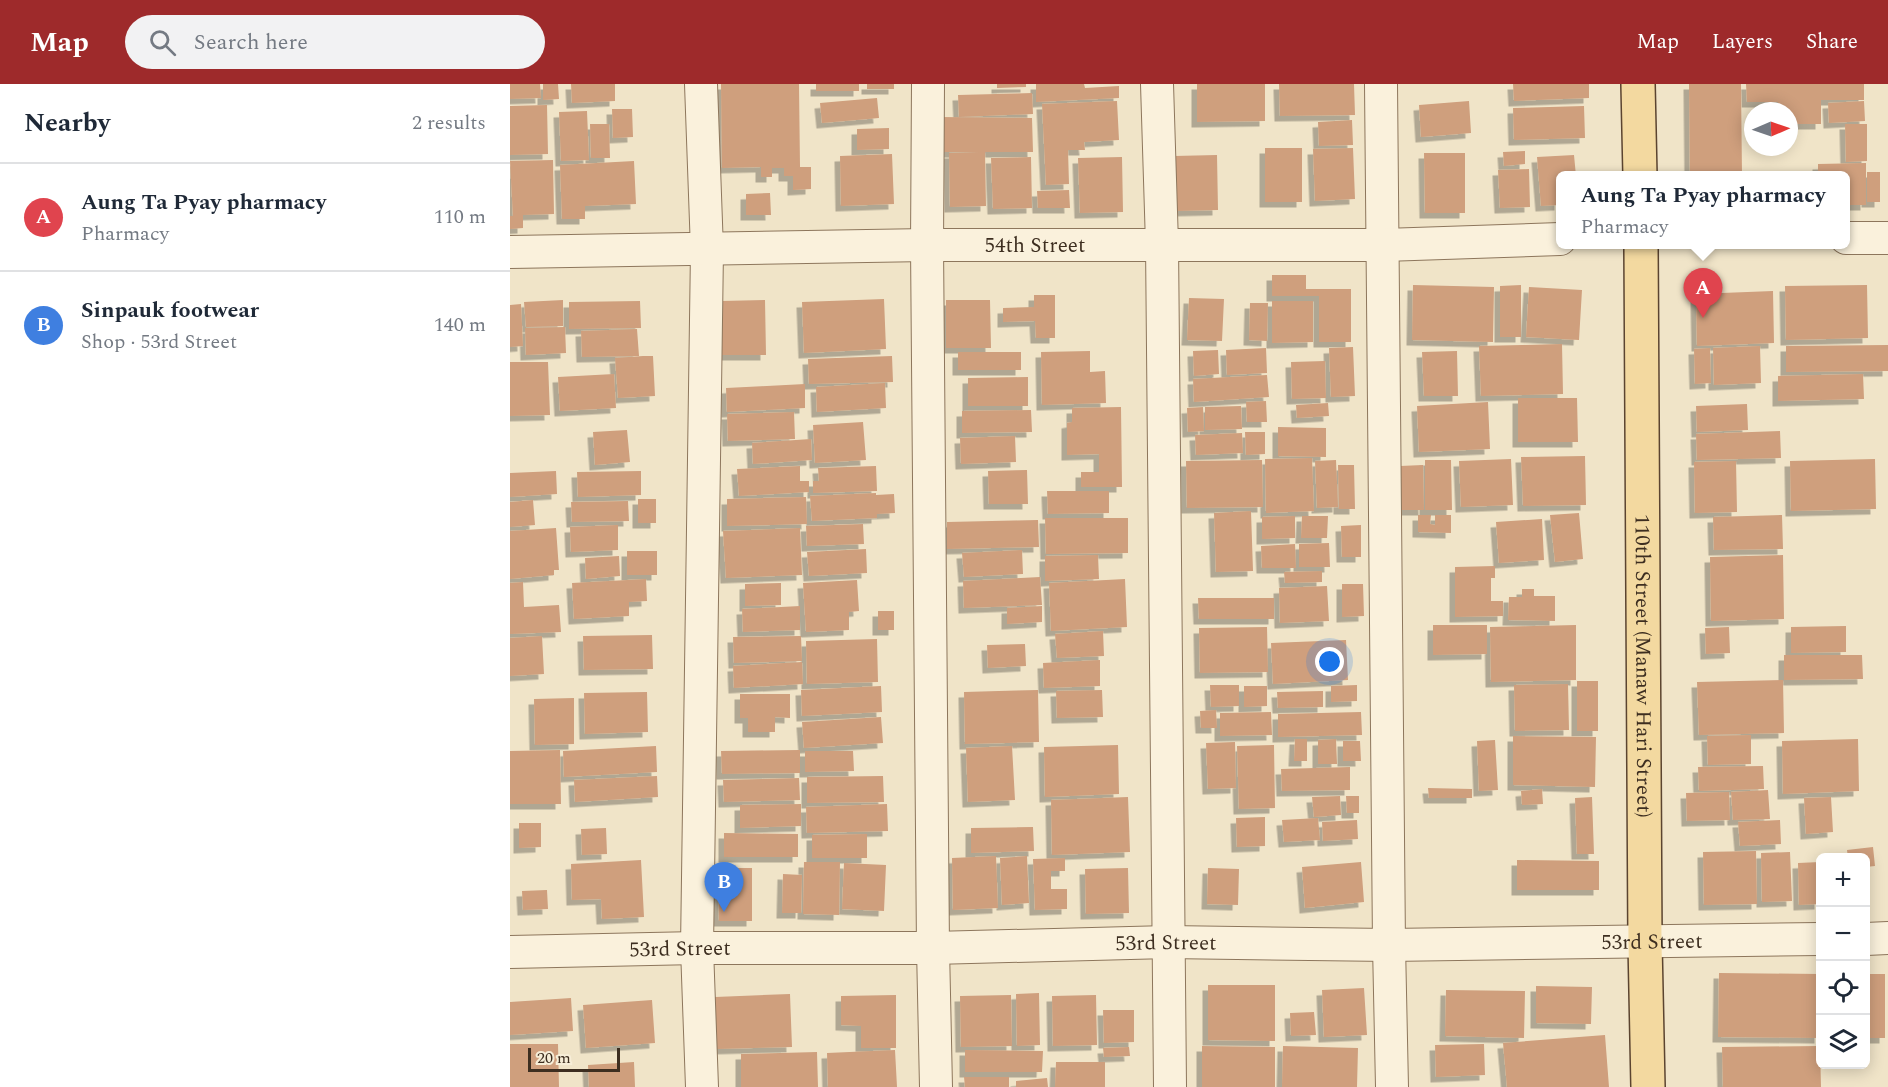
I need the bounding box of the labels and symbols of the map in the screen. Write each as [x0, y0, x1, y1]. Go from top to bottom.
north arrow [1744, 102, 1798, 156]
street label: 54th Street [984, 230, 1085, 262]
pin: A [1684, 268, 1722, 318]
street label: 110th Street (Manaw Hari Street) [1626, 514, 1659, 818]
your location [1315, 647, 1344, 676]
pin: B [704, 862, 744, 912]
street label: 53rd Street [1601, 926, 1703, 959]
street label: 53rd Street [1115, 927, 1217, 960]
street label: 53rd Street [629, 933, 731, 966]
scale bar [528, 1045, 620, 1072]

